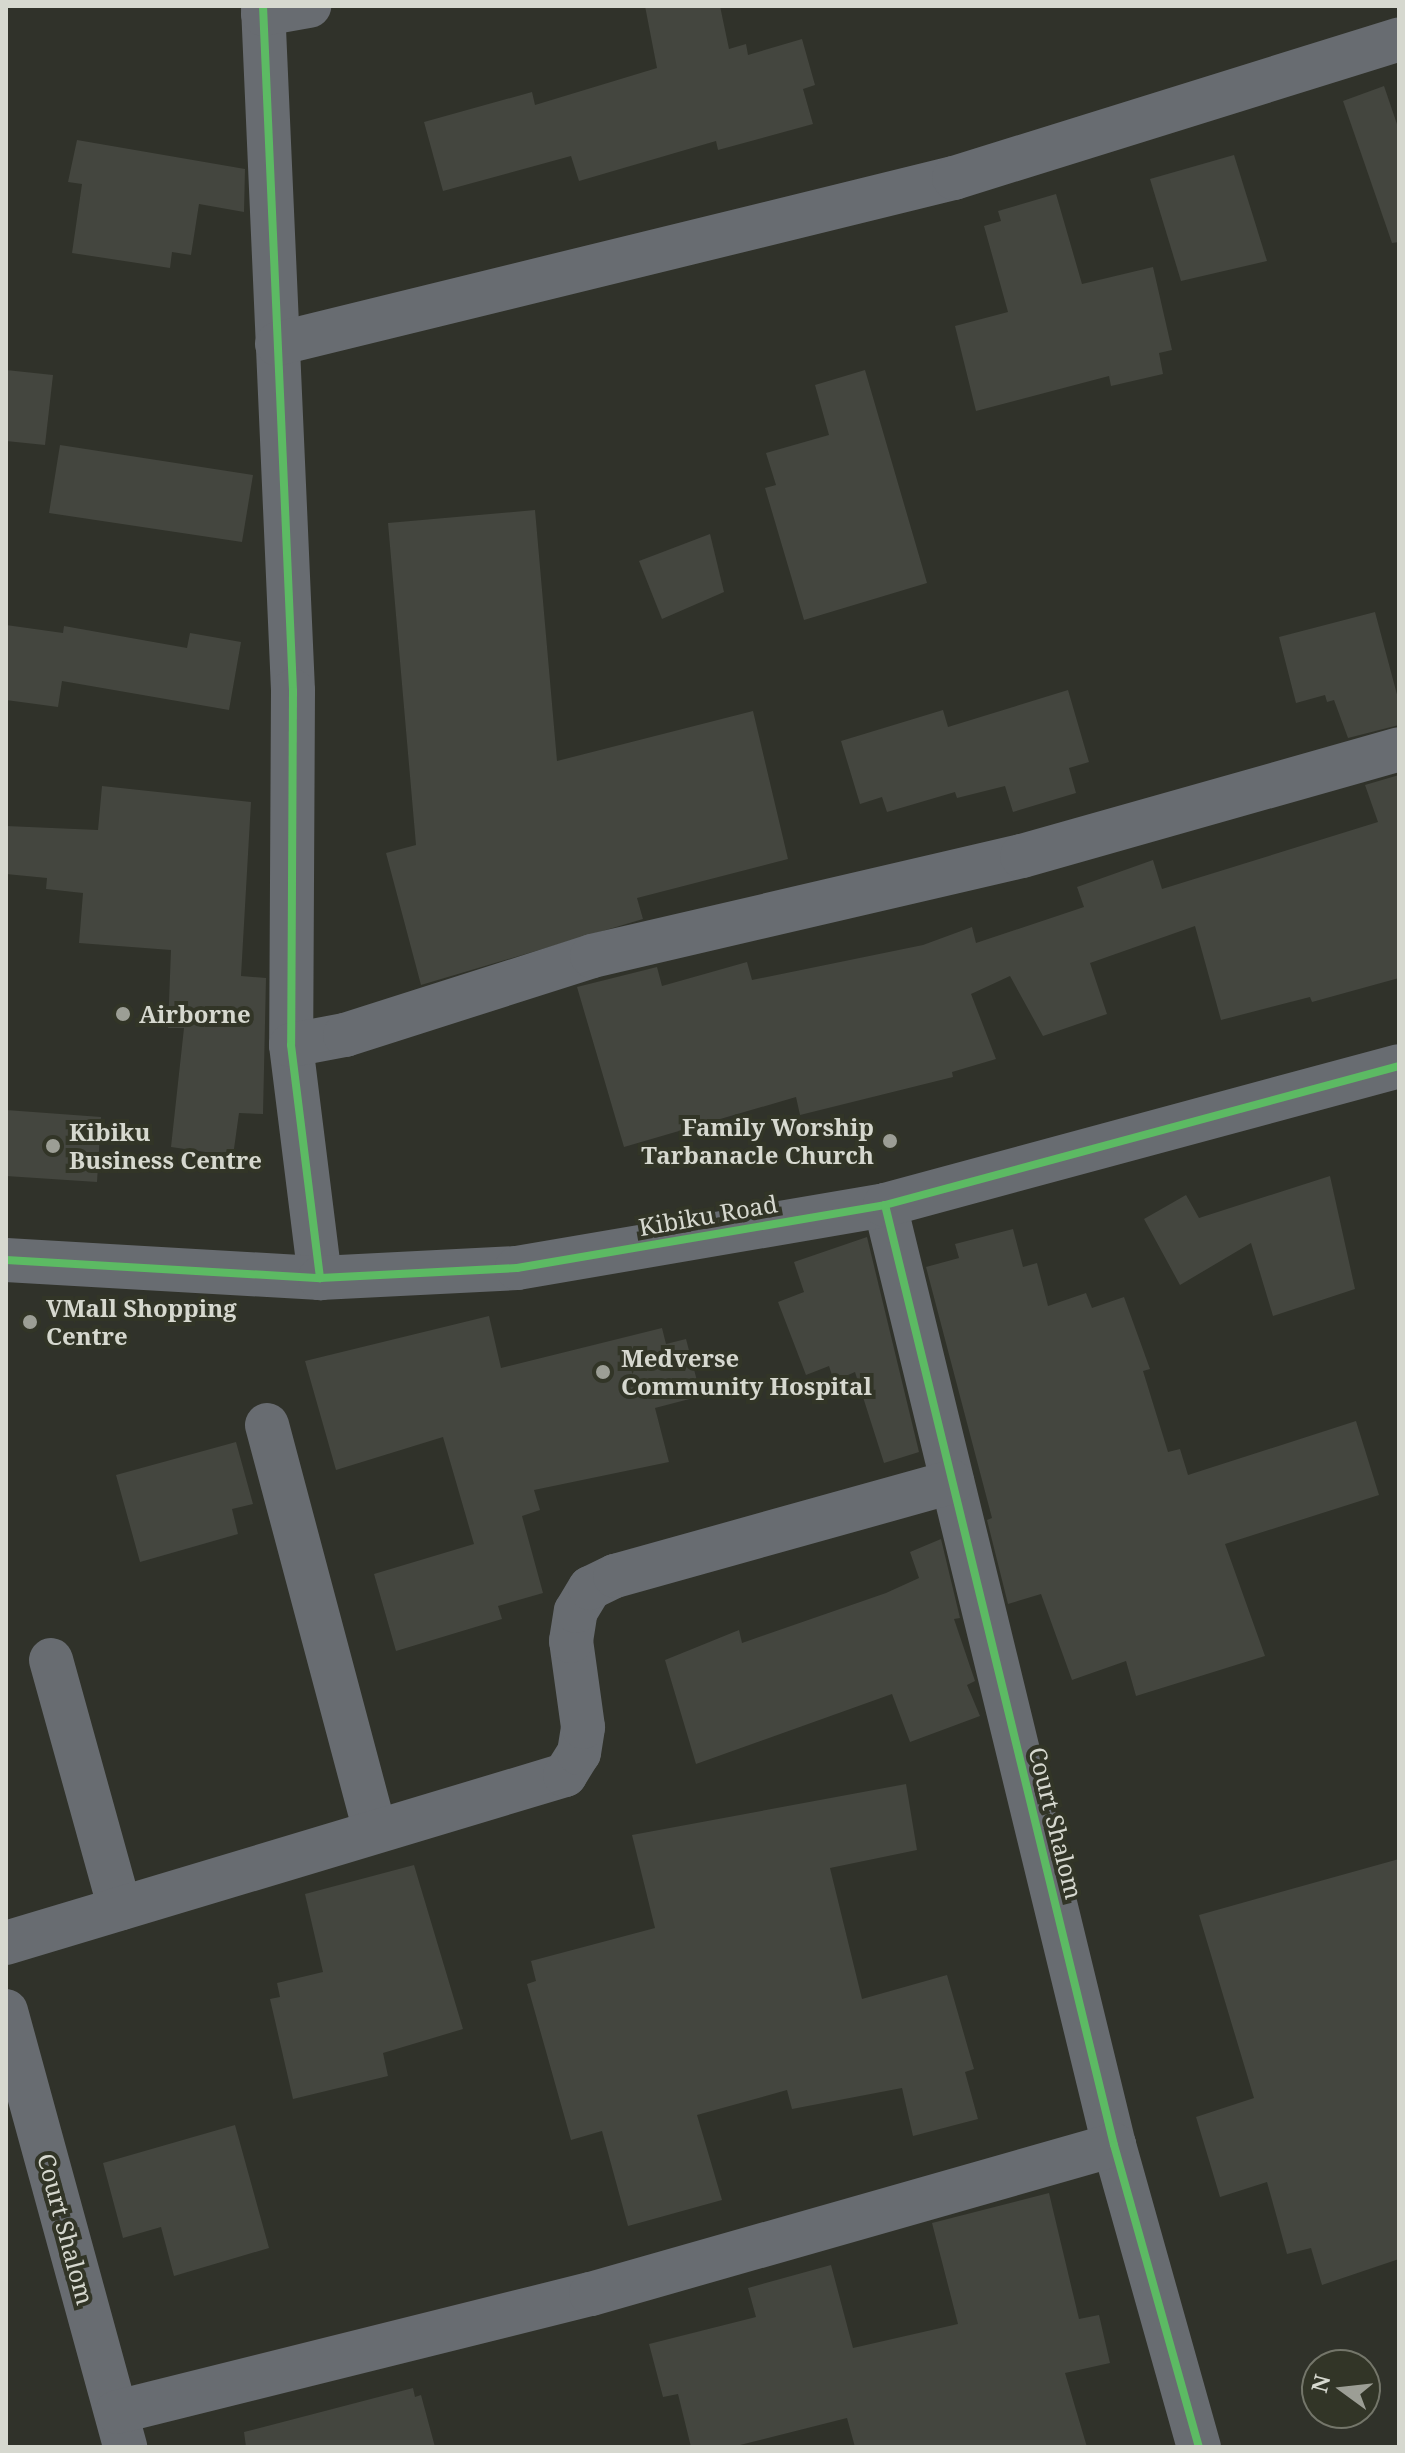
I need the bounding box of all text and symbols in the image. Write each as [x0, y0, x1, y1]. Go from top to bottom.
place label: Airborne [139, 1000, 251, 1028]
marker: Airborne [114, 1005, 132, 1023]
place label: Family Worship Tarbanacle Church [641, 1113, 874, 1169]
place label: Kibiku Business Centre [69, 1118, 262, 1174]
marker: Family Worship Tarbanacle Church [881, 1132, 899, 1150]
marker: Kibiku Business Centre [44, 1137, 62, 1155]
street label: Kibiku Road [636, 1189, 780, 1241]
place label: VMall Shopping Centre [46, 1294, 237, 1350]
marker: VMall Shopping Centre [21, 1313, 39, 1331]
place label: Medverse Community Hospital [621, 1344, 872, 1400]
marker: Medverse Community Hospital [592, 1361, 614, 1383]
street label: Court Shalom [1023, 1744, 1089, 1902]
street label: Court Shalom [32, 2150, 100, 2308]
north arrow [1301, 2349, 1381, 2429]
text: N [1303, 2371, 1336, 2396]

